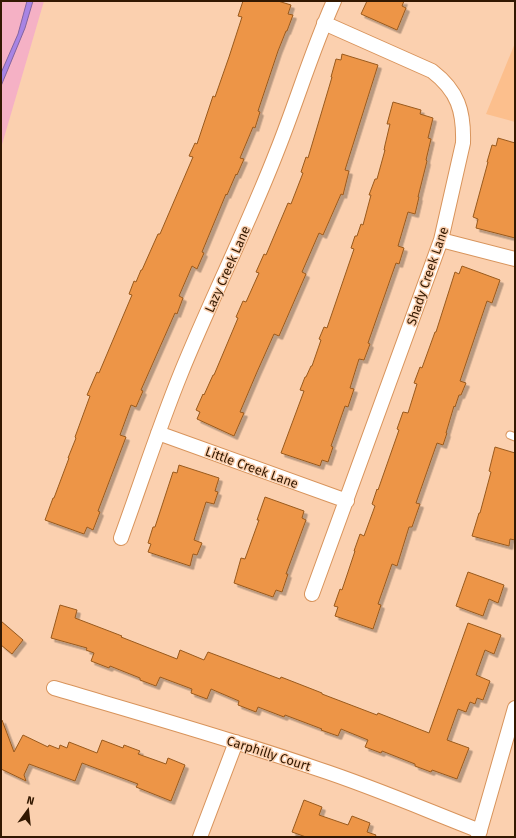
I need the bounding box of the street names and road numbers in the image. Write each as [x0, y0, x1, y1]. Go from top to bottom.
street label: Lazy Creek Lane [202, 224, 253, 315]
street label: Shady Creek Lane [404, 225, 451, 328]
street label: Little Creek Lane [203, 444, 300, 491]
street label: Carphilly Court [225, 733, 313, 774]

